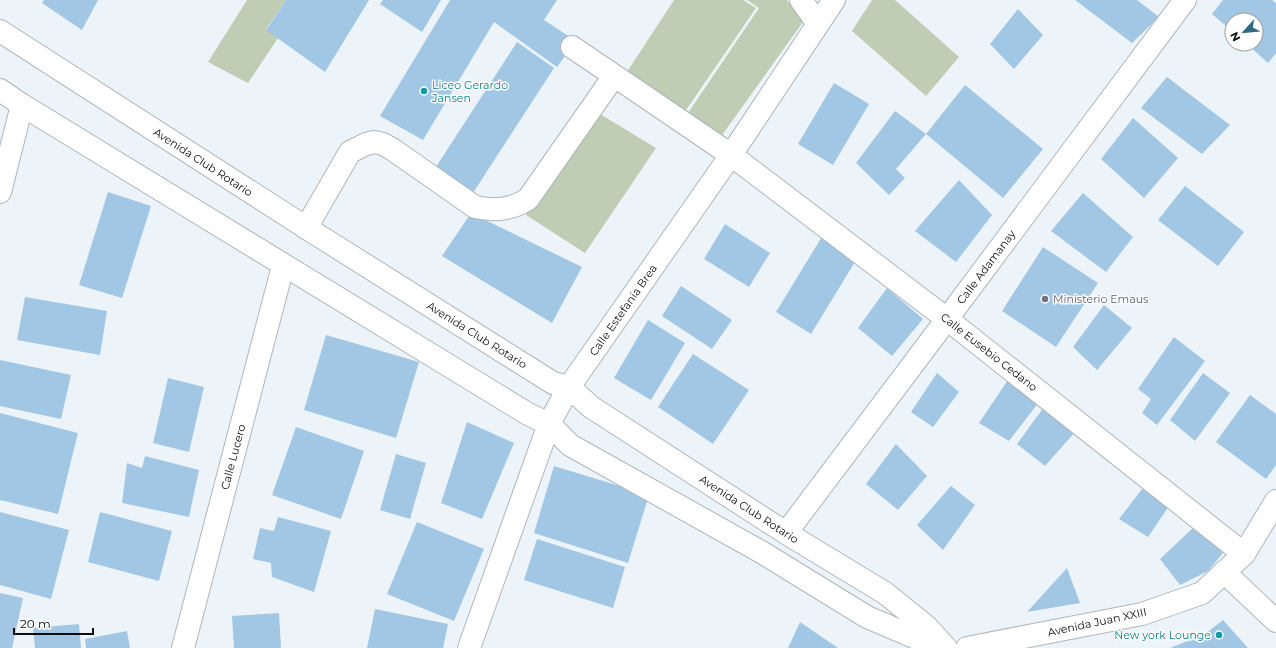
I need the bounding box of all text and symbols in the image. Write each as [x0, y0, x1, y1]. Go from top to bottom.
north arrow [1224, 12, 1264, 52]
text: N [1227, 29, 1243, 44]
place label: Liceo Gerardo Jansen [431, 78, 508, 105]
marker: Liceo Gerardo Jansen [419, 86, 429, 96]
street label: Avenida Club Rotario [151, 125, 255, 199]
street label: Calle Adamanay [954, 227, 1018, 307]
street label: Calle Estefanía Brea [586, 262, 660, 358]
place label: Ministerio Emaus [1053, 292, 1149, 306]
marker: Ministerio Emaus [1040, 294, 1050, 304]
street label: Avenida Club Rotario [424, 298, 530, 372]
street label: Calle Eusebio Cedano [938, 310, 1040, 394]
street label: Calle Lucero [218, 423, 249, 491]
street label: Avenida Club Rotario [697, 472, 801, 546]
street label: Avenida Juan XXIII [1046, 605, 1148, 639]
scale bar [14, 610, 93, 636]
text: 20 m [20, 616, 51, 631]
place label: New york Lounge [1114, 628, 1211, 642]
marker: New york Lounge [1214, 630, 1224, 640]

